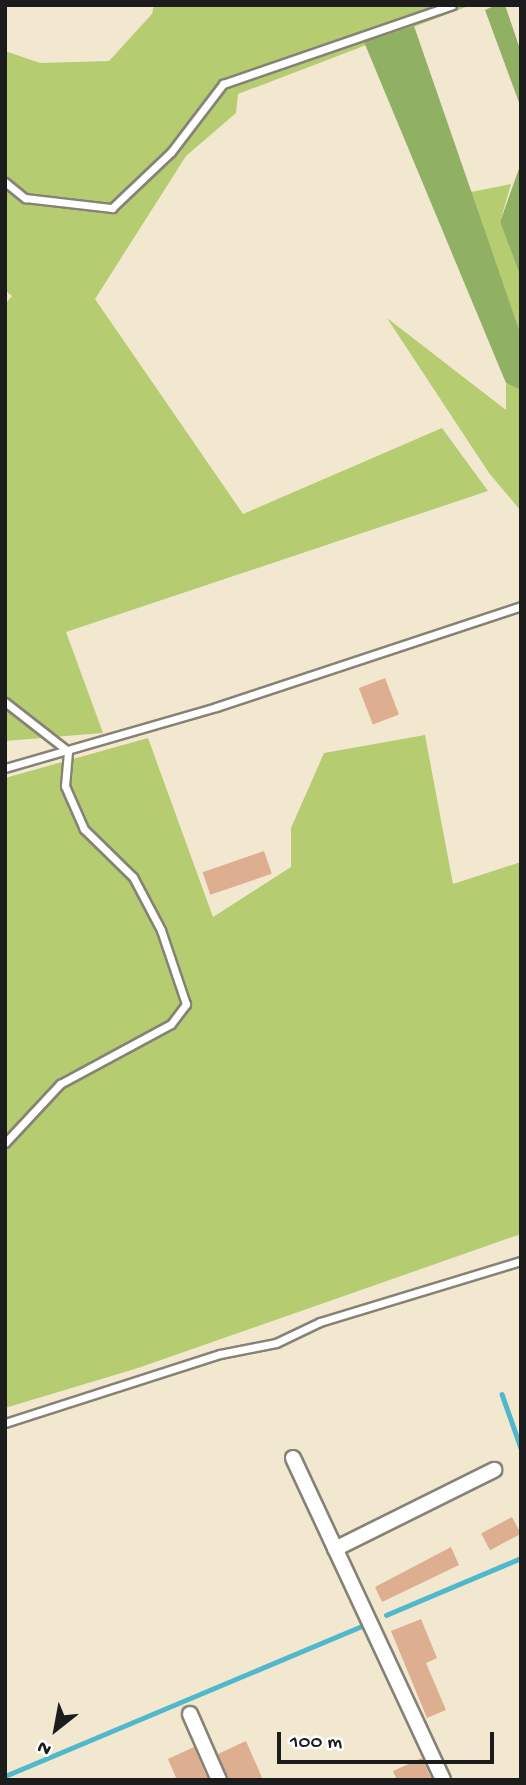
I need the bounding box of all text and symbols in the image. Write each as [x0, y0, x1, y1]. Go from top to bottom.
north arrow [21, 1694, 91, 1764]
scale bar [281, 1718, 498, 1762]
text: 100 m [290, 1731, 342, 1756]
text: N [34, 1734, 56, 1760]

